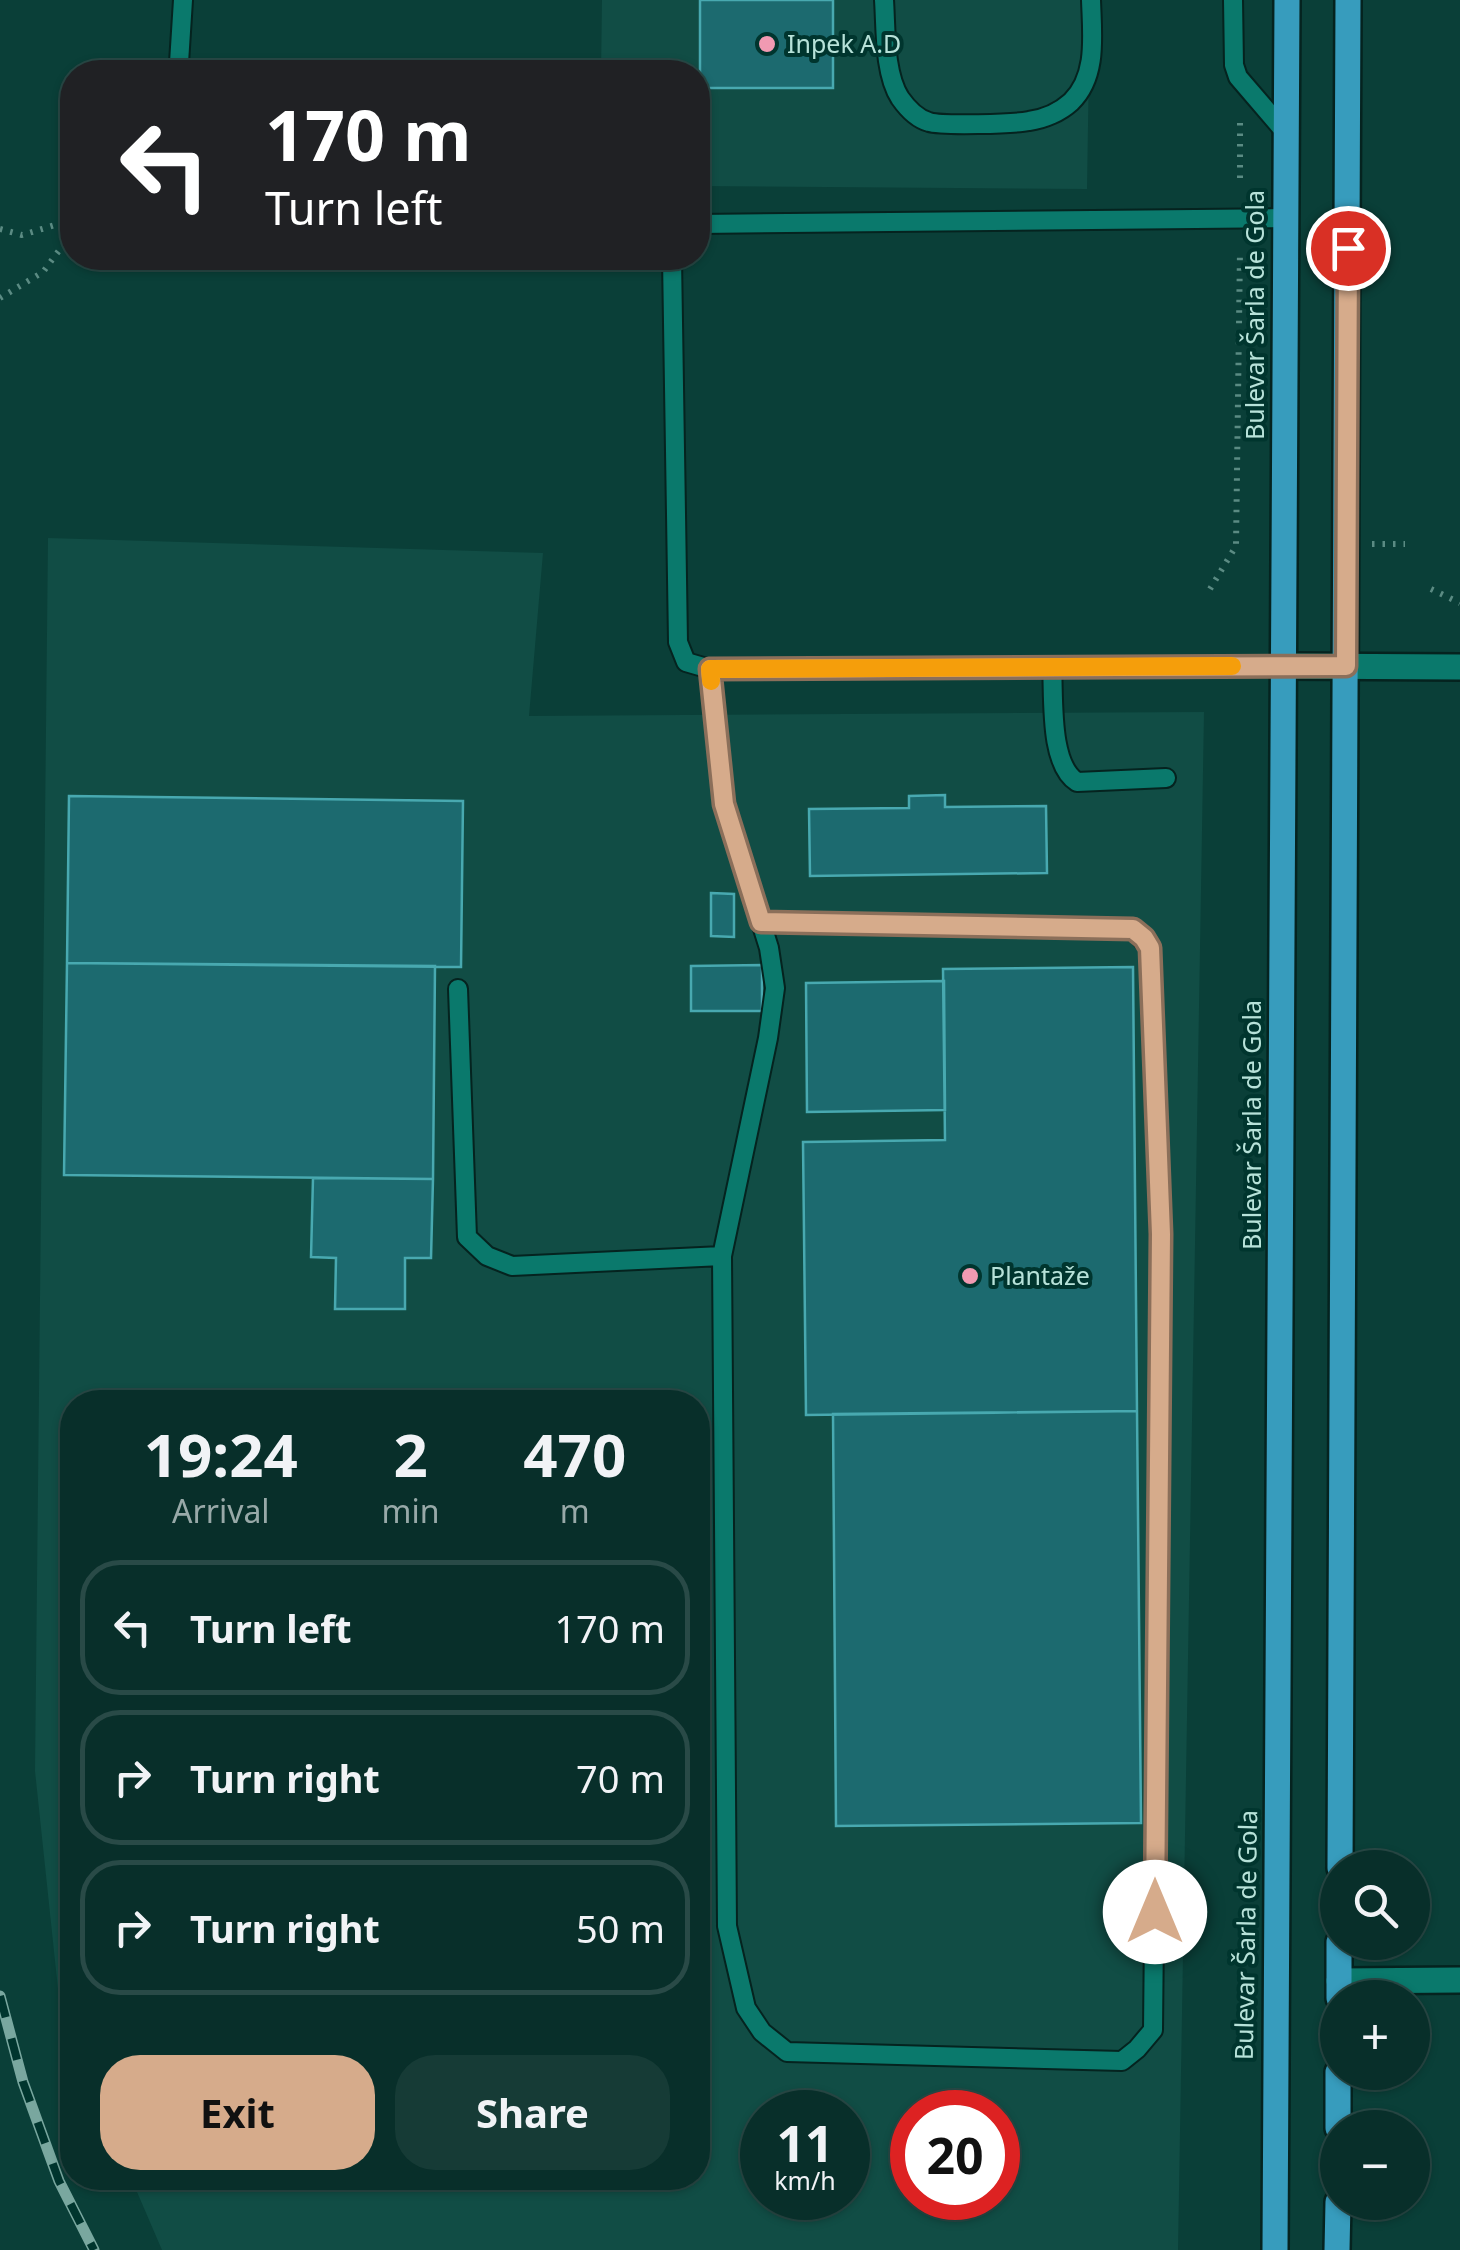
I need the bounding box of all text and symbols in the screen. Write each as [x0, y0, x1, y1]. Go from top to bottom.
place label: Inpek A.D [787, 26, 901, 60]
marker: Inpek A.D [756, 33, 778, 55]
text: 170 m [265, 86, 472, 182]
icon: left [100, 100, 230, 230]
text: Turn left [265, 177, 442, 238]
street label: Bulevar Šarla de Gola [1237, 190, 1271, 440]
pin [1306, 206, 1391, 291]
icon: arrive [1321, 221, 1376, 276]
street label: Bulevar Šarla de Gola [1234, 1000, 1268, 1250]
place label: Plantaže [990, 1258, 1090, 1292]
marker: Plantaže [959, 1265, 981, 1287]
text: 19:24 [144, 1413, 298, 1495]
text: 2 [393, 1413, 428, 1495]
text: 470 [523, 1413, 626, 1495]
text: Arrival [172, 1489, 270, 1532]
text: min [382, 1489, 440, 1532]
text: m [560, 1489, 590, 1532]
icon: left [105, 1600, 160, 1655]
text: Turn left [190, 1602, 352, 1654]
text: 170 m [554, 1602, 665, 1654]
icon: right [105, 1750, 160, 1805]
text: Turn right [190, 1752, 380, 1804]
text: 70 m [576, 1752, 665, 1804]
street label: Bulevar Šarla de Gola [1226, 1810, 1264, 2060]
map controls [1320, 1850, 1430, 2220]
button: search [1320, 1850, 1430, 1960]
position arrow [1103, 1860, 1207, 1964]
icon: right [105, 1900, 160, 1955]
text: Turn right [190, 1902, 380, 1954]
text: 50 m [576, 1902, 665, 1954]
button: + [1320, 1980, 1430, 2090]
button: Exit [100, 2055, 375, 2170]
button: Share [395, 2055, 670, 2170]
speed limit sign: 20 [890, 2090, 1020, 2220]
text: 11 [776, 2109, 834, 2177]
button: − [1320, 2110, 1430, 2220]
text: km/h [774, 2163, 836, 2197]

